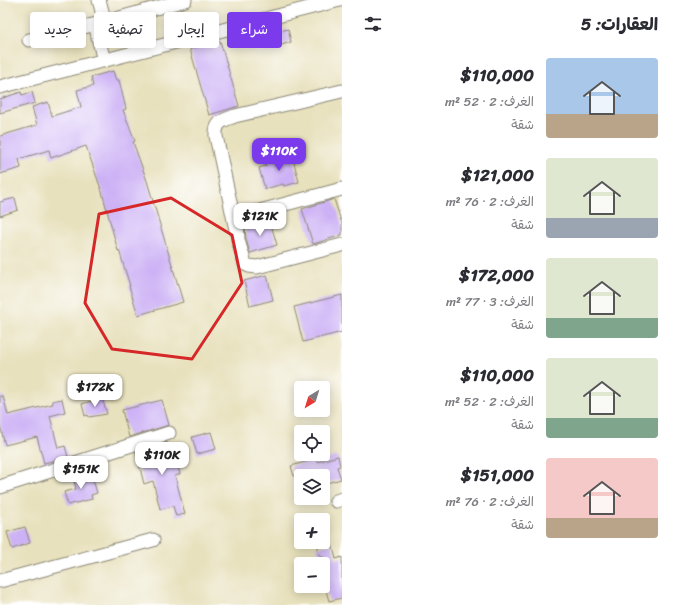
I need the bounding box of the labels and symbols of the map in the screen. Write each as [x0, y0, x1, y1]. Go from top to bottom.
pin: $110K [251, 138, 307, 172]
pin: $121K [232, 203, 288, 237]
pin: $172K [67, 374, 123, 408]
north arrow [294, 381, 330, 417]
pin: $110K [134, 442, 190, 476]
pin: $151K [53, 456, 109, 490]

